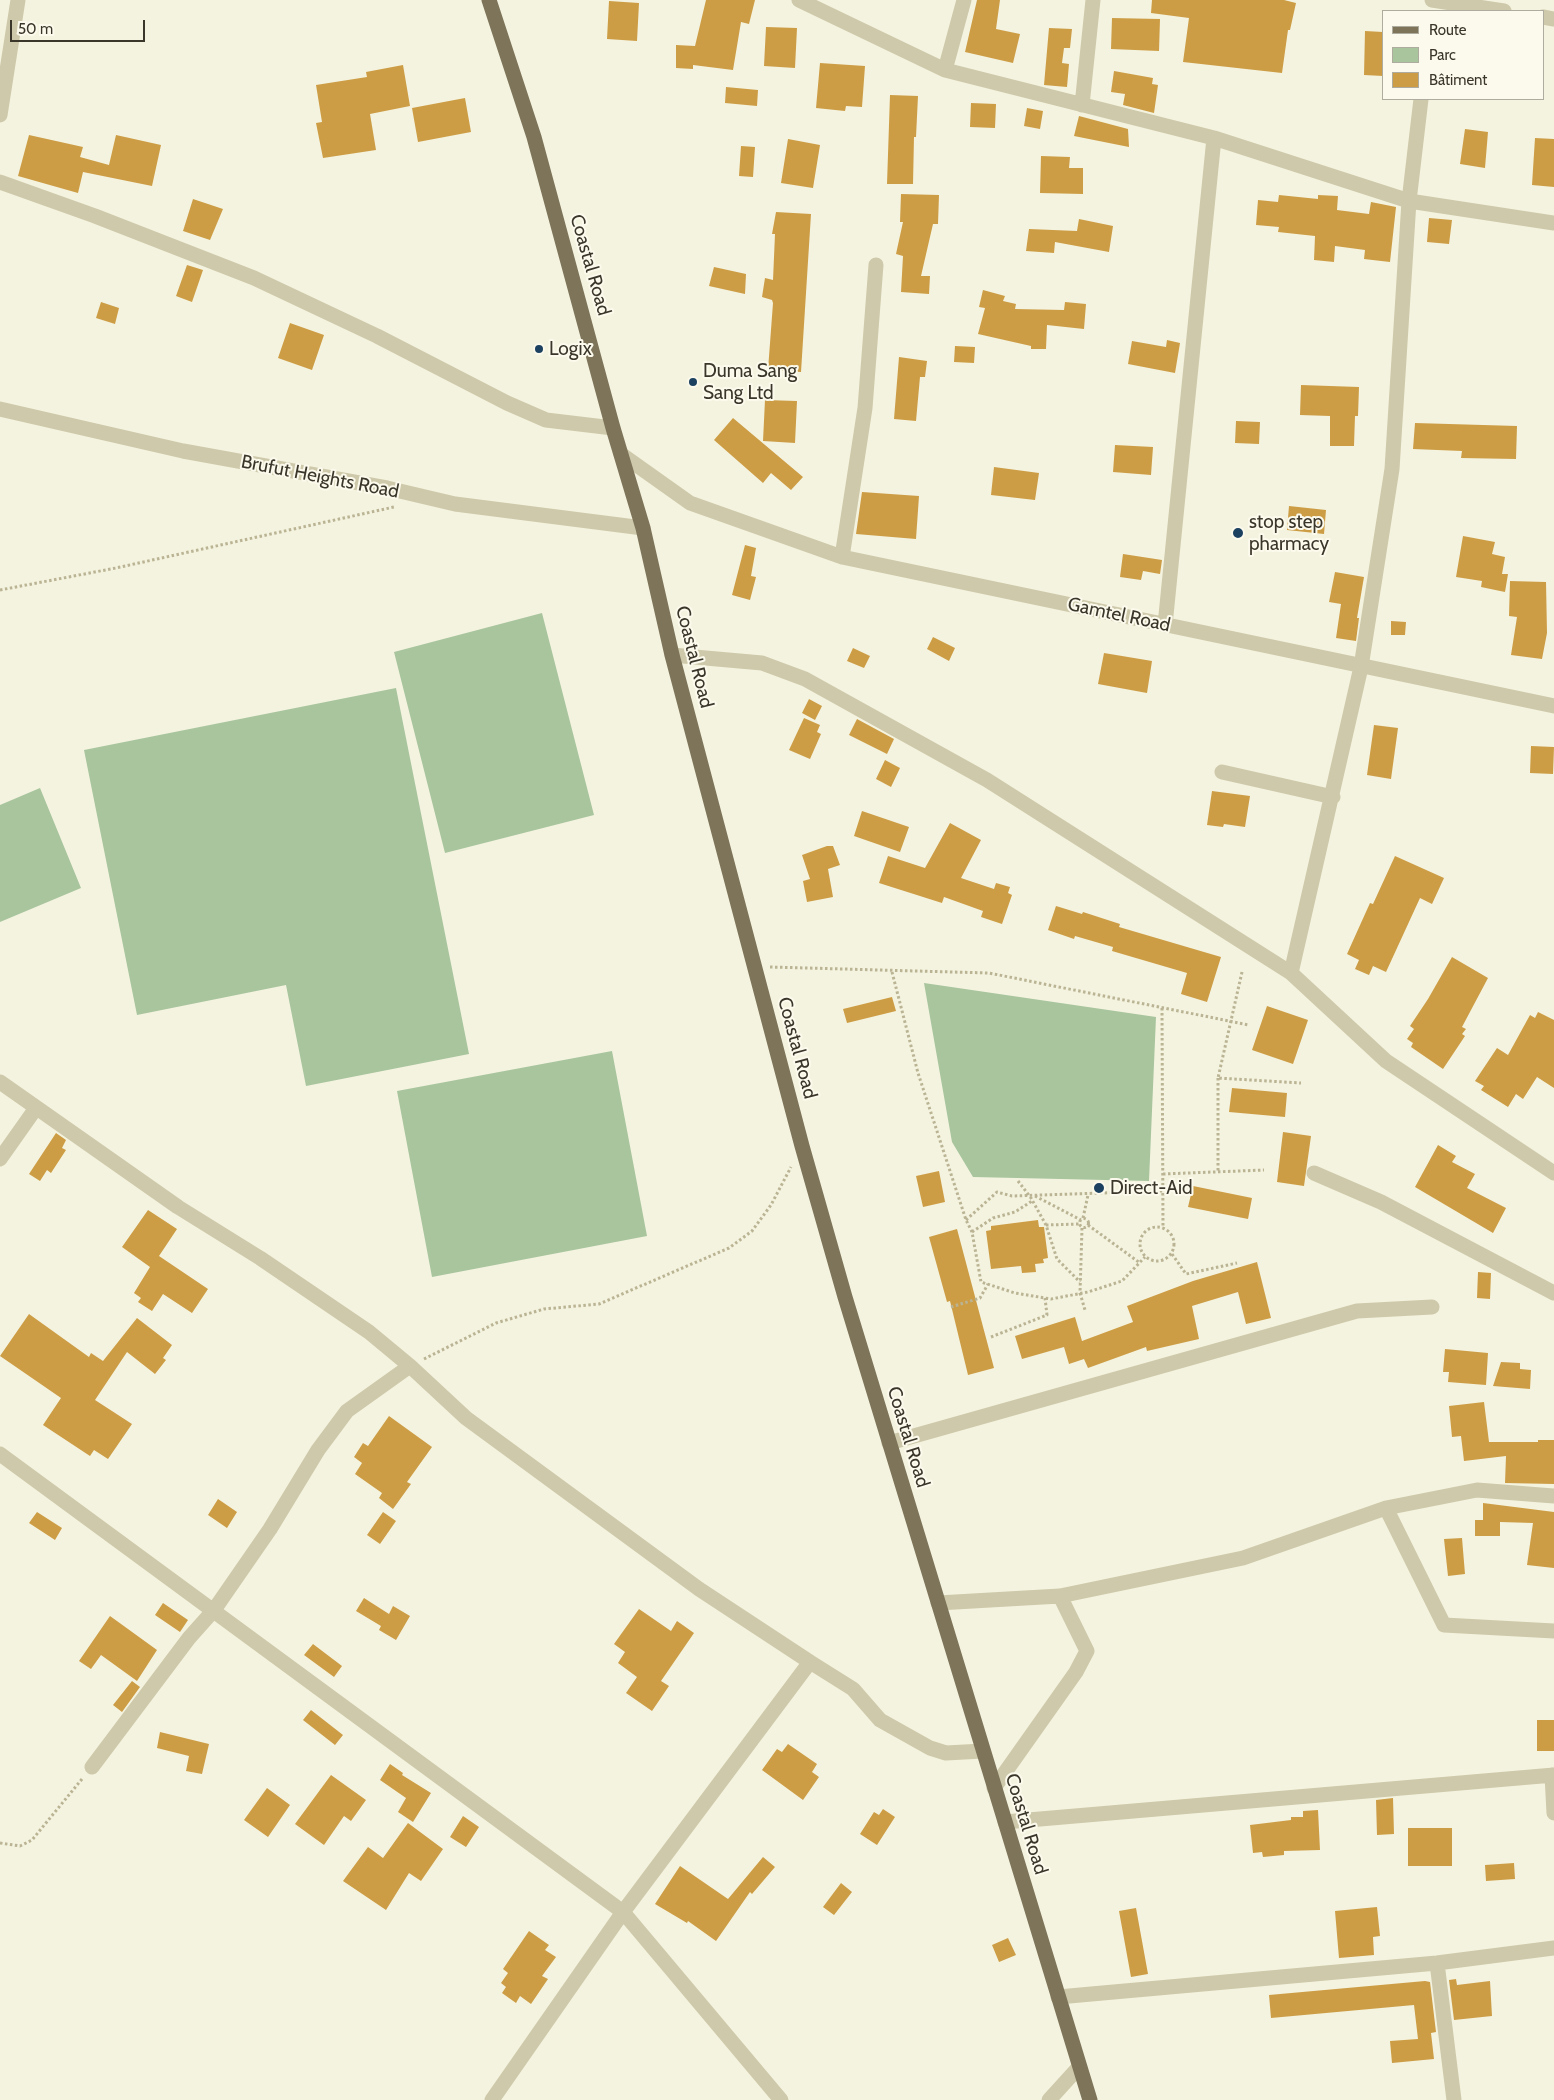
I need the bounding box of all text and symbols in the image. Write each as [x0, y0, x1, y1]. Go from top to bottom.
scale bar [12, 10, 148, 42]
legend [1382, 10, 1544, 100]
text: 50 m [18, 20, 53, 38]
text: Route [1429, 21, 1467, 39]
text: Parc [1429, 46, 1456, 64]
text: Bâtiment [1429, 71, 1487, 89]
street label: Coastal Road [565, 212, 615, 318]
place label: Logix [549, 338, 592, 360]
marker: Logix [533, 343, 545, 355]
place label: Duma Sang Sang Ltd [703, 360, 797, 404]
marker: Duma Sang Sang Ltd [687, 376, 699, 388]
street label: Brufut Heights Road [239, 451, 401, 503]
place label: stop step pharmacy [1249, 511, 1329, 555]
marker: stop step pharmacy [1231, 526, 1245, 540]
street label: Gamtel Road [1066, 593, 1172, 637]
street label: Coastal Road [670, 604, 718, 710]
street label: Coastal Road [772, 995, 822, 1101]
place label: Direct-Aid [1110, 1177, 1193, 1199]
marker: Direct-Aid [1092, 1181, 1106, 1195]
street label: Coastal Road [882, 1384, 934, 1490]
street label: Coastal Road [1000, 1771, 1052, 1877]

